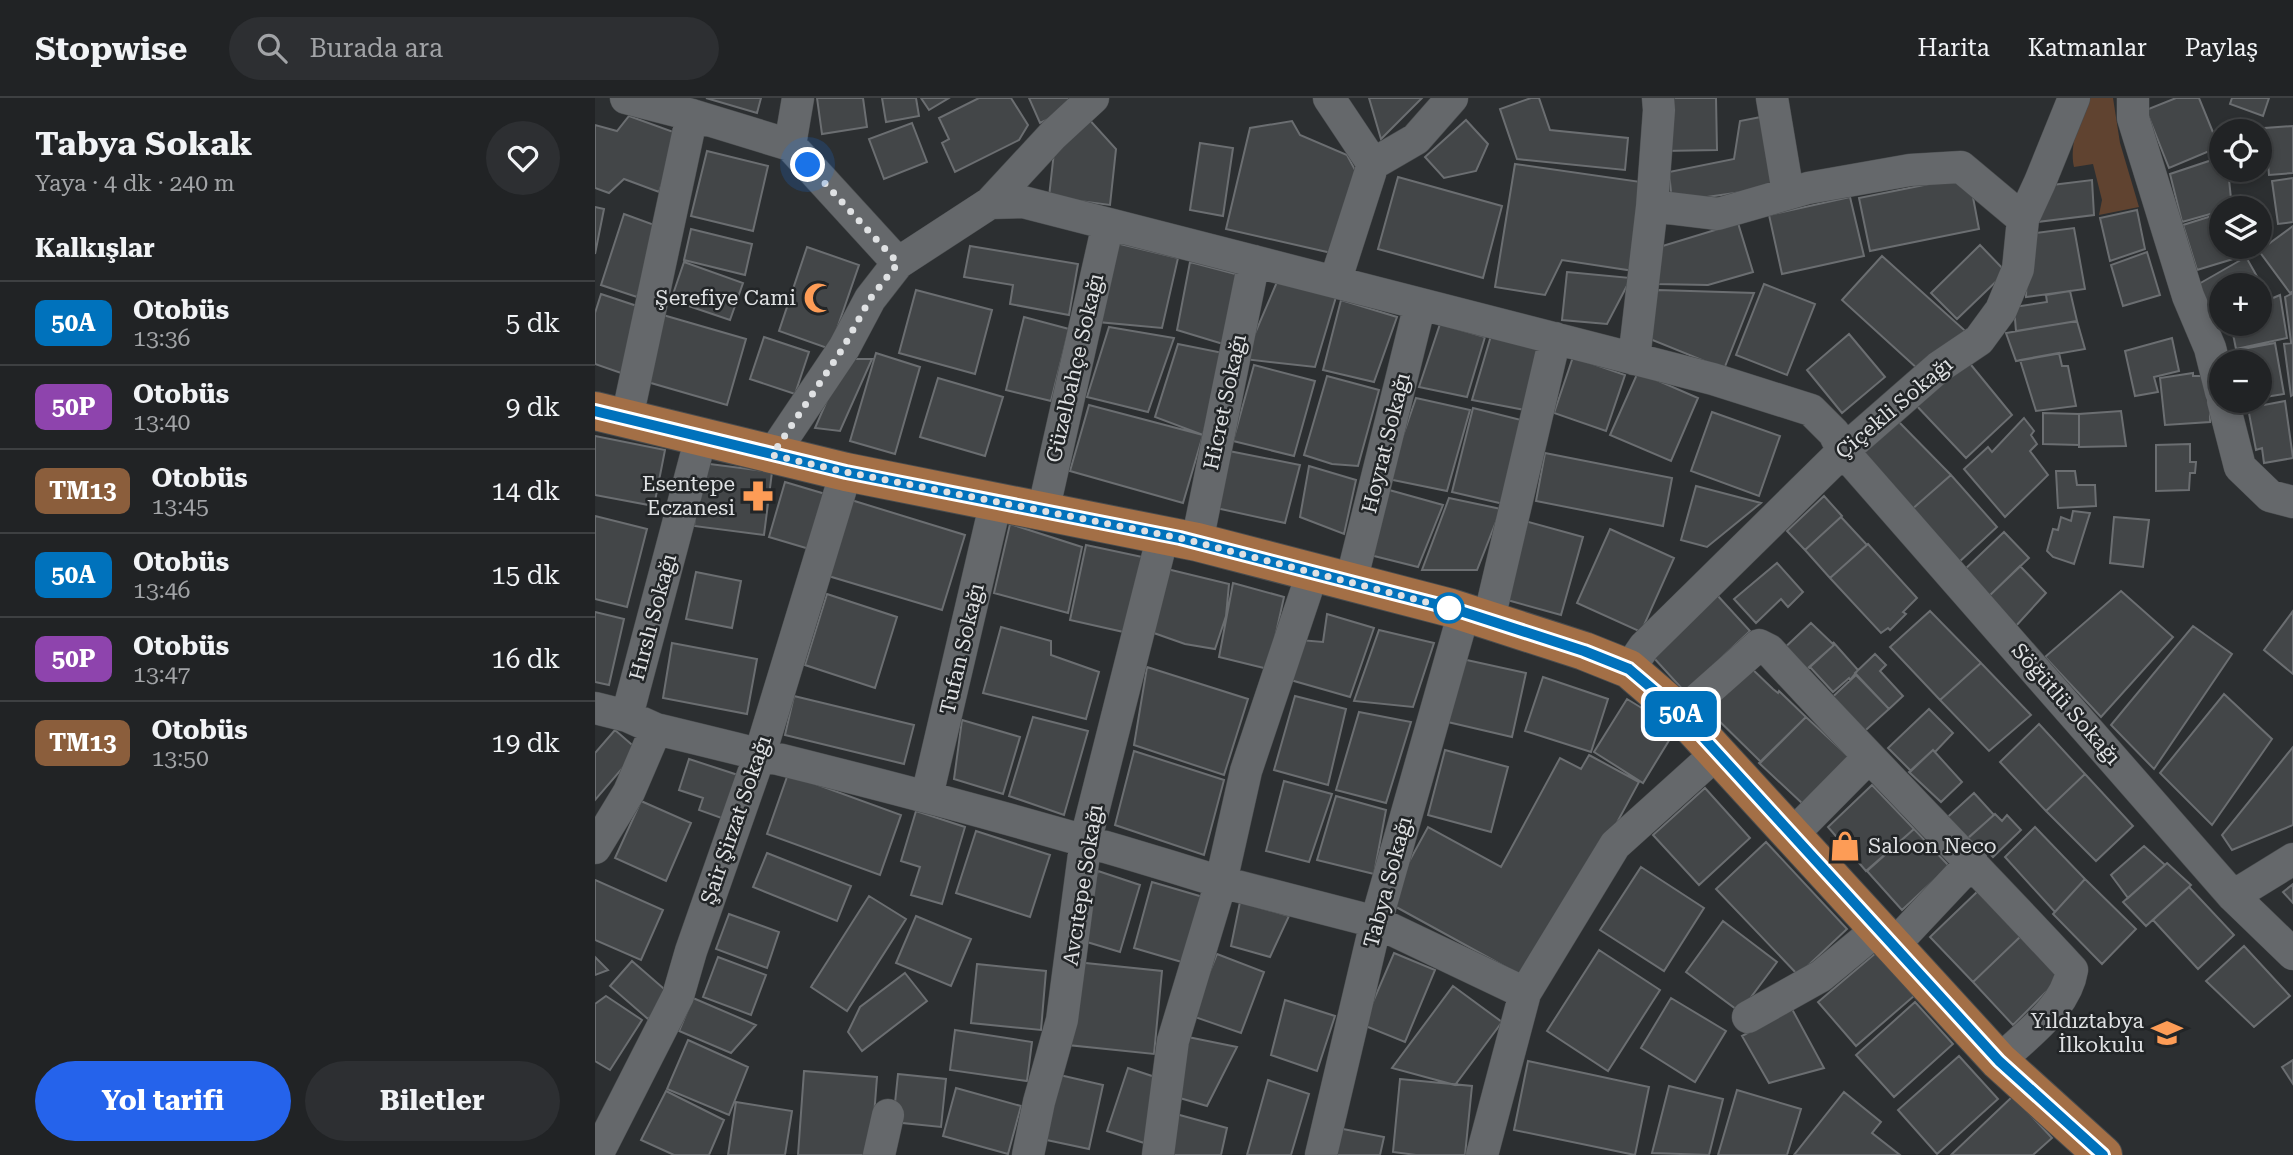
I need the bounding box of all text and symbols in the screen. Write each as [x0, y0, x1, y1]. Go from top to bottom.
search box [229, 17, 719, 80]
text: Stopwise [35, 29, 187, 68]
icon: search [253, 29, 291, 67]
text: Burada ara [309, 33, 443, 63]
text: Harita [1918, 34, 1990, 62]
text: Katmanlar [2028, 34, 2147, 62]
text: Paylaş [2185, 34, 2258, 62]
map controls [2209, 119, 2272, 413]
button: locate [2209, 119, 2272, 182]
button: heart [486, 121, 560, 195]
text: Tabya Sokak [35, 124, 252, 163]
your location [790, 147, 825, 182]
text: Yaya · 4 dk · 240 m [35, 170, 235, 197]
button: layers [2209, 196, 2272, 259]
text: Kalkışlar [35, 233, 155, 263]
street label: Güzelbahçe Sokağı [1042, 271, 1109, 465]
button: + [2209, 273, 2272, 336]
mosque icon: Şerefiye Cami [802, 281, 836, 315]
place label: Şerefiye Cami [655, 286, 796, 310]
text: Otobüs [133, 295, 229, 325]
text: 5 dk [506, 308, 560, 338]
text: 50A [51, 309, 96, 337]
text: 13:36 [133, 325, 190, 352]
street label: Hicret Sokağı [1199, 332, 1251, 472]
button: − [2209, 350, 2272, 413]
street label: Çiçekli Sokağı [1831, 352, 1958, 464]
street label: Hoyrat Sokağı [1357, 370, 1415, 516]
text: Otobüs [133, 379, 229, 409]
text: 9 dk [506, 392, 560, 422]
text: 50P [52, 393, 95, 421]
text: 13:40 [133, 409, 190, 436]
text: Otobüs [151, 463, 248, 493]
place label: Esentepe Eczanesi [642, 472, 735, 520]
text: 14 dk [491, 476, 560, 506]
text: TM13 [49, 477, 116, 505]
pharmacy icon: Esentepe Eczanesi [741, 479, 775, 513]
text: 13:45 [151, 493, 209, 520]
text: Otobüs [133, 547, 229, 577]
street label: Hırslı Sokağı [625, 551, 682, 683]
text: 15 dk [491, 560, 560, 590]
text: 50A [51, 561, 96, 589]
text: 13:46 [133, 577, 190, 604]
street label: Tufan Sokağı [935, 581, 989, 717]
unlabelled marker [1434, 593, 1464, 623]
text: Otobüs [133, 631, 229, 661]
street label: Söğütlü Sokağı [2007, 638, 2125, 770]
text: 16 dk [491, 644, 560, 674]
text: 50P [52, 645, 95, 673]
text: 13:47 [133, 661, 190, 688]
line badge: 50A [1641, 691, 1721, 737]
text: 50A [1659, 700, 1703, 728]
text: Otobüs [151, 715, 248, 745]
text: 19 dk [491, 728, 560, 758]
text: TM13 [49, 729, 116, 757]
street label: Şair Şirzat Sokağı [696, 732, 776, 907]
text: 13:50 [151, 745, 209, 772]
street label: Avcıtepe Sokağı [1058, 802, 1108, 967]
street label: Tabya Sokağı [1359, 814, 1417, 950]
shop icon: Saloon Neco [1828, 829, 1862, 863]
place label: Saloon Neco [1868, 834, 1997, 858]
place label: Yıldıztabya İlkokulu [2031, 1009, 2145, 1057]
school or university icon: Yıldıztabya İlkokulu [2150, 1016, 2184, 1050]
button: Yol tarifi [35, 1061, 291, 1141]
button: Biletler [305, 1061, 560, 1141]

